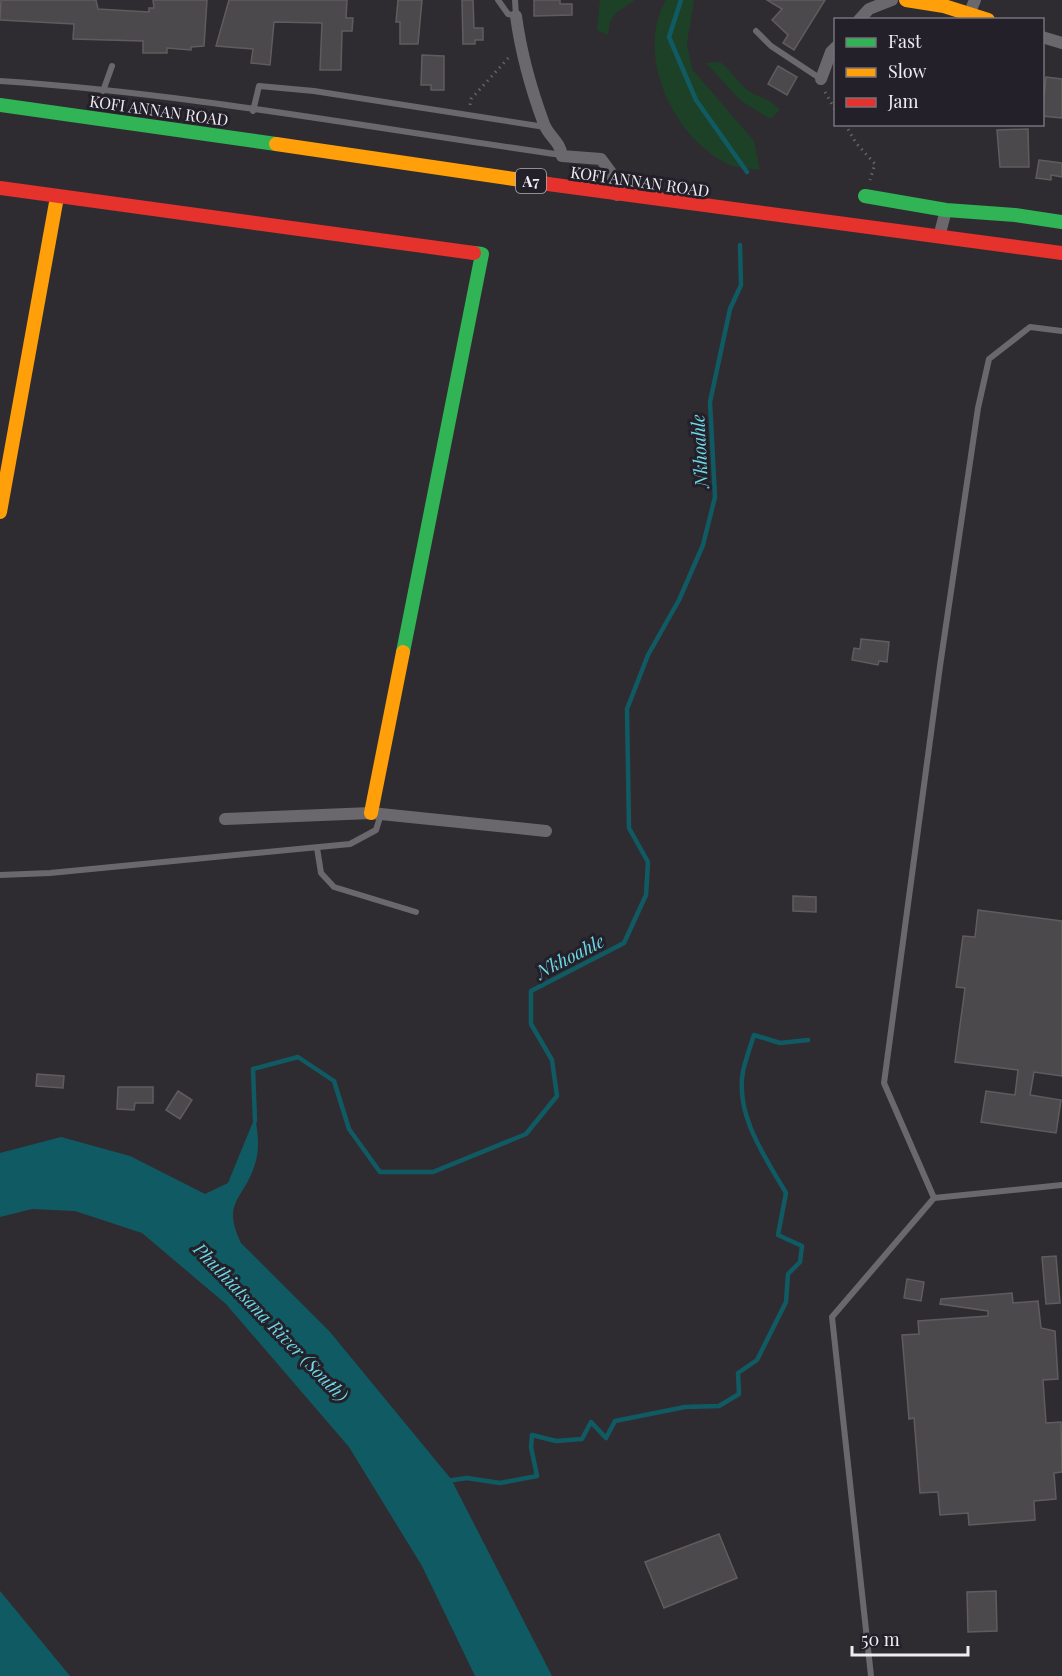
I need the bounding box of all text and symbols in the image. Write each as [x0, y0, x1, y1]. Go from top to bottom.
legend [834, 18, 1044, 126]
text: Fast [888, 29, 922, 53]
text: Slow [888, 59, 926, 83]
text: Jam [887, 89, 918, 113]
street label: KOFI ANNAN ROAD [88, 90, 230, 130]
street label: KOFI ANNAN ROAD [569, 161, 711, 201]
road number: A7 [516, 169, 546, 193]
water label: Nkhoahle [685, 413, 713, 490]
water label: Nkhoahle [530, 929, 608, 984]
water label: Phuthiatsana River (South) [188, 1237, 353, 1407]
scale bar [852, 1619, 968, 1657]
text: 50 m [861, 1627, 900, 1651]

